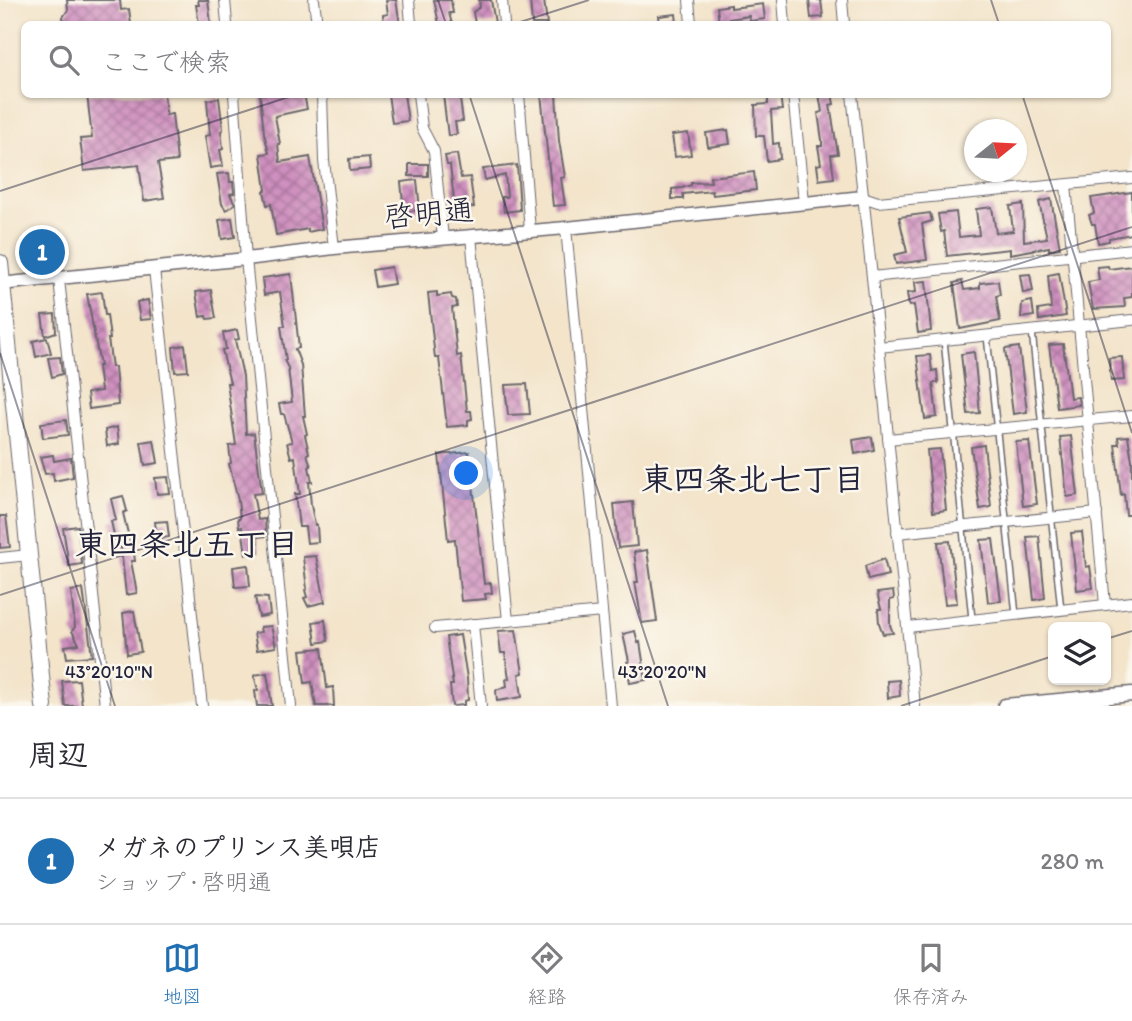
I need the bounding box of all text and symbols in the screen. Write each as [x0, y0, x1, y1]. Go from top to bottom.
search box [21, 21, 1111, 98]
icon: search [45, 41, 83, 79]
text: ここで検索 [101, 46, 231, 78]
north arrow [964, 119, 1027, 182]
street label: 啓明通 [383, 191, 475, 235]
pin: 1 [19, 226, 65, 278]
your location [449, 456, 483, 490]
district label: 東四条北七丁目 [641, 460, 865, 498]
district label: 東四条北五丁目 [75, 525, 299, 563]
map controls [1048, 622, 1111, 685]
button: layers [1048, 622, 1111, 685]
text: 43°20'10"N [65, 661, 153, 683]
text: 43°20'20"N [617, 661, 707, 683]
text: 周辺 [28, 736, 88, 773]
text: メガネのプリンス美唄店 [95, 831, 381, 863]
text: 1 [46, 847, 56, 875]
text: 280 m [1041, 847, 1104, 875]
text: ショップ · 啓明通 [95, 868, 271, 896]
tab: 地図 [163, 939, 201, 1008]
tab: 経路 [528, 939, 566, 1008]
tab: 保存済み [893, 939, 969, 1008]

